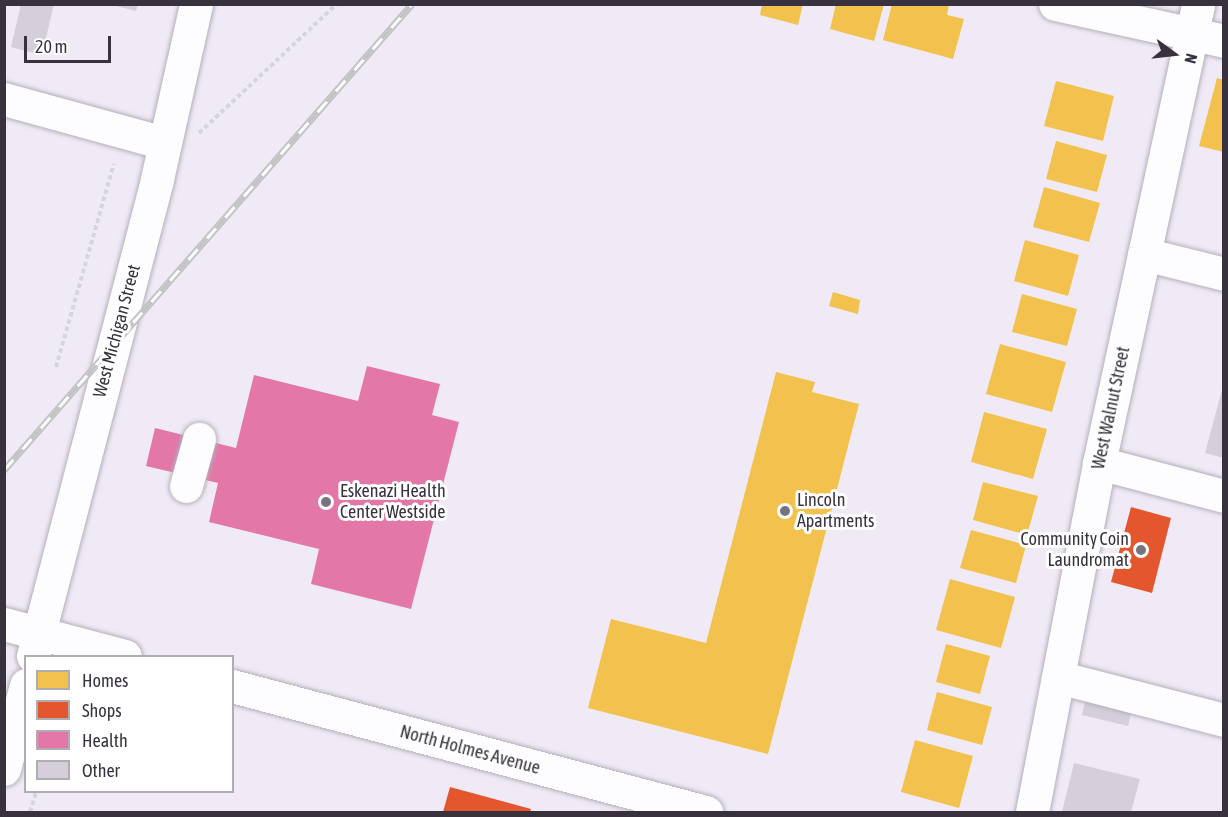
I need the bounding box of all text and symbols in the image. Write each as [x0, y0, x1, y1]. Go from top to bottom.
scale bar [27, 24, 114, 62]
north arrow [1144, 24, 1204, 84]
text: 20 m [35, 36, 67, 57]
text: N [1181, 52, 1201, 66]
street label: West Michigan Street [89, 262, 145, 400]
street label: West Walnut Street [1087, 345, 1135, 471]
place label: Eskenazi Health Center Westside [340, 481, 446, 524]
place label: Lincoln Apartments [797, 490, 874, 532]
marker: Eskenazi Health Center Westside [317, 493, 335, 511]
marker: Lincoln Apartments [778, 504, 792, 518]
place label: Community Coin Laundromat [1020, 529, 1129, 572]
marker: Community Coin Laundromat [1134, 543, 1148, 557]
legend [24, 655, 234, 793]
text: Homes [82, 670, 128, 691]
text: Shops [82, 700, 122, 721]
street label: North Holmes Avenue [398, 721, 542, 779]
text: Health [82, 730, 128, 751]
text: Other [82, 760, 120, 781]

